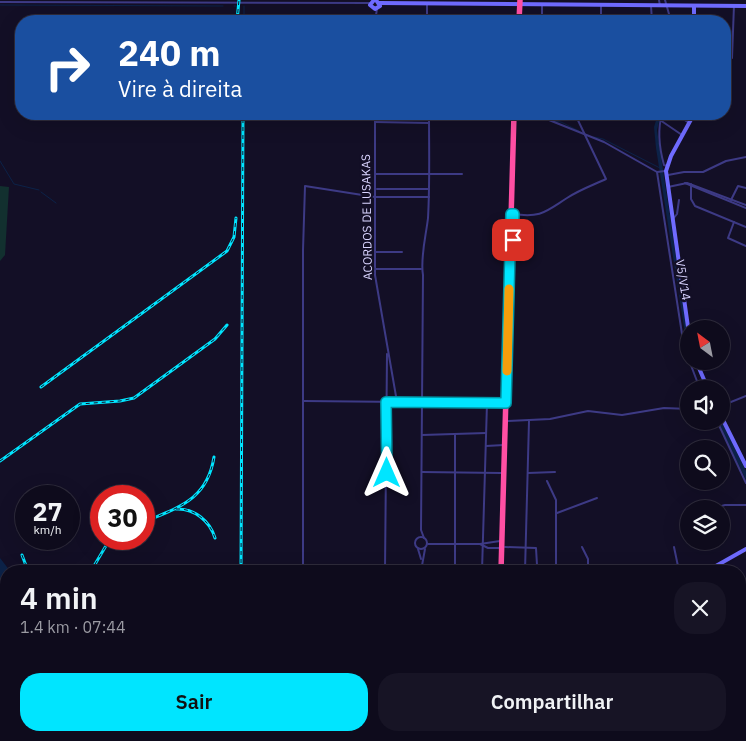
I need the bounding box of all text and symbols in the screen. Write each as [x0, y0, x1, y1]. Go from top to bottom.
text: 240 m [118, 30, 221, 76]
icon: right [35, 35, 100, 100]
text: Vire à direita [118, 74, 242, 103]
street label: ACORDOS DE LUSAKAS [358, 154, 375, 280]
pin [492, 219, 534, 261]
icon: arrive [499, 226, 527, 254]
street label: V5/V14 [673, 258, 694, 301]
north arrow [680, 320, 730, 370]
map controls [680, 320, 730, 550]
button: sound [680, 380, 730, 430]
button: search [680, 440, 730, 490]
position arrow [360, 446, 412, 498]
speed limit sign: 30 [90, 485, 155, 550]
text: 27 [32, 495, 63, 528]
button: layers [680, 500, 730, 550]
text: km/h [33, 522, 62, 537]
text: 4 min [20, 578, 98, 617]
button: close [674, 582, 726, 634]
text: 1.4 km · 07:44 [20, 617, 126, 637]
button: Sair [20, 673, 368, 731]
button: Compartilhar [378, 673, 726, 731]

